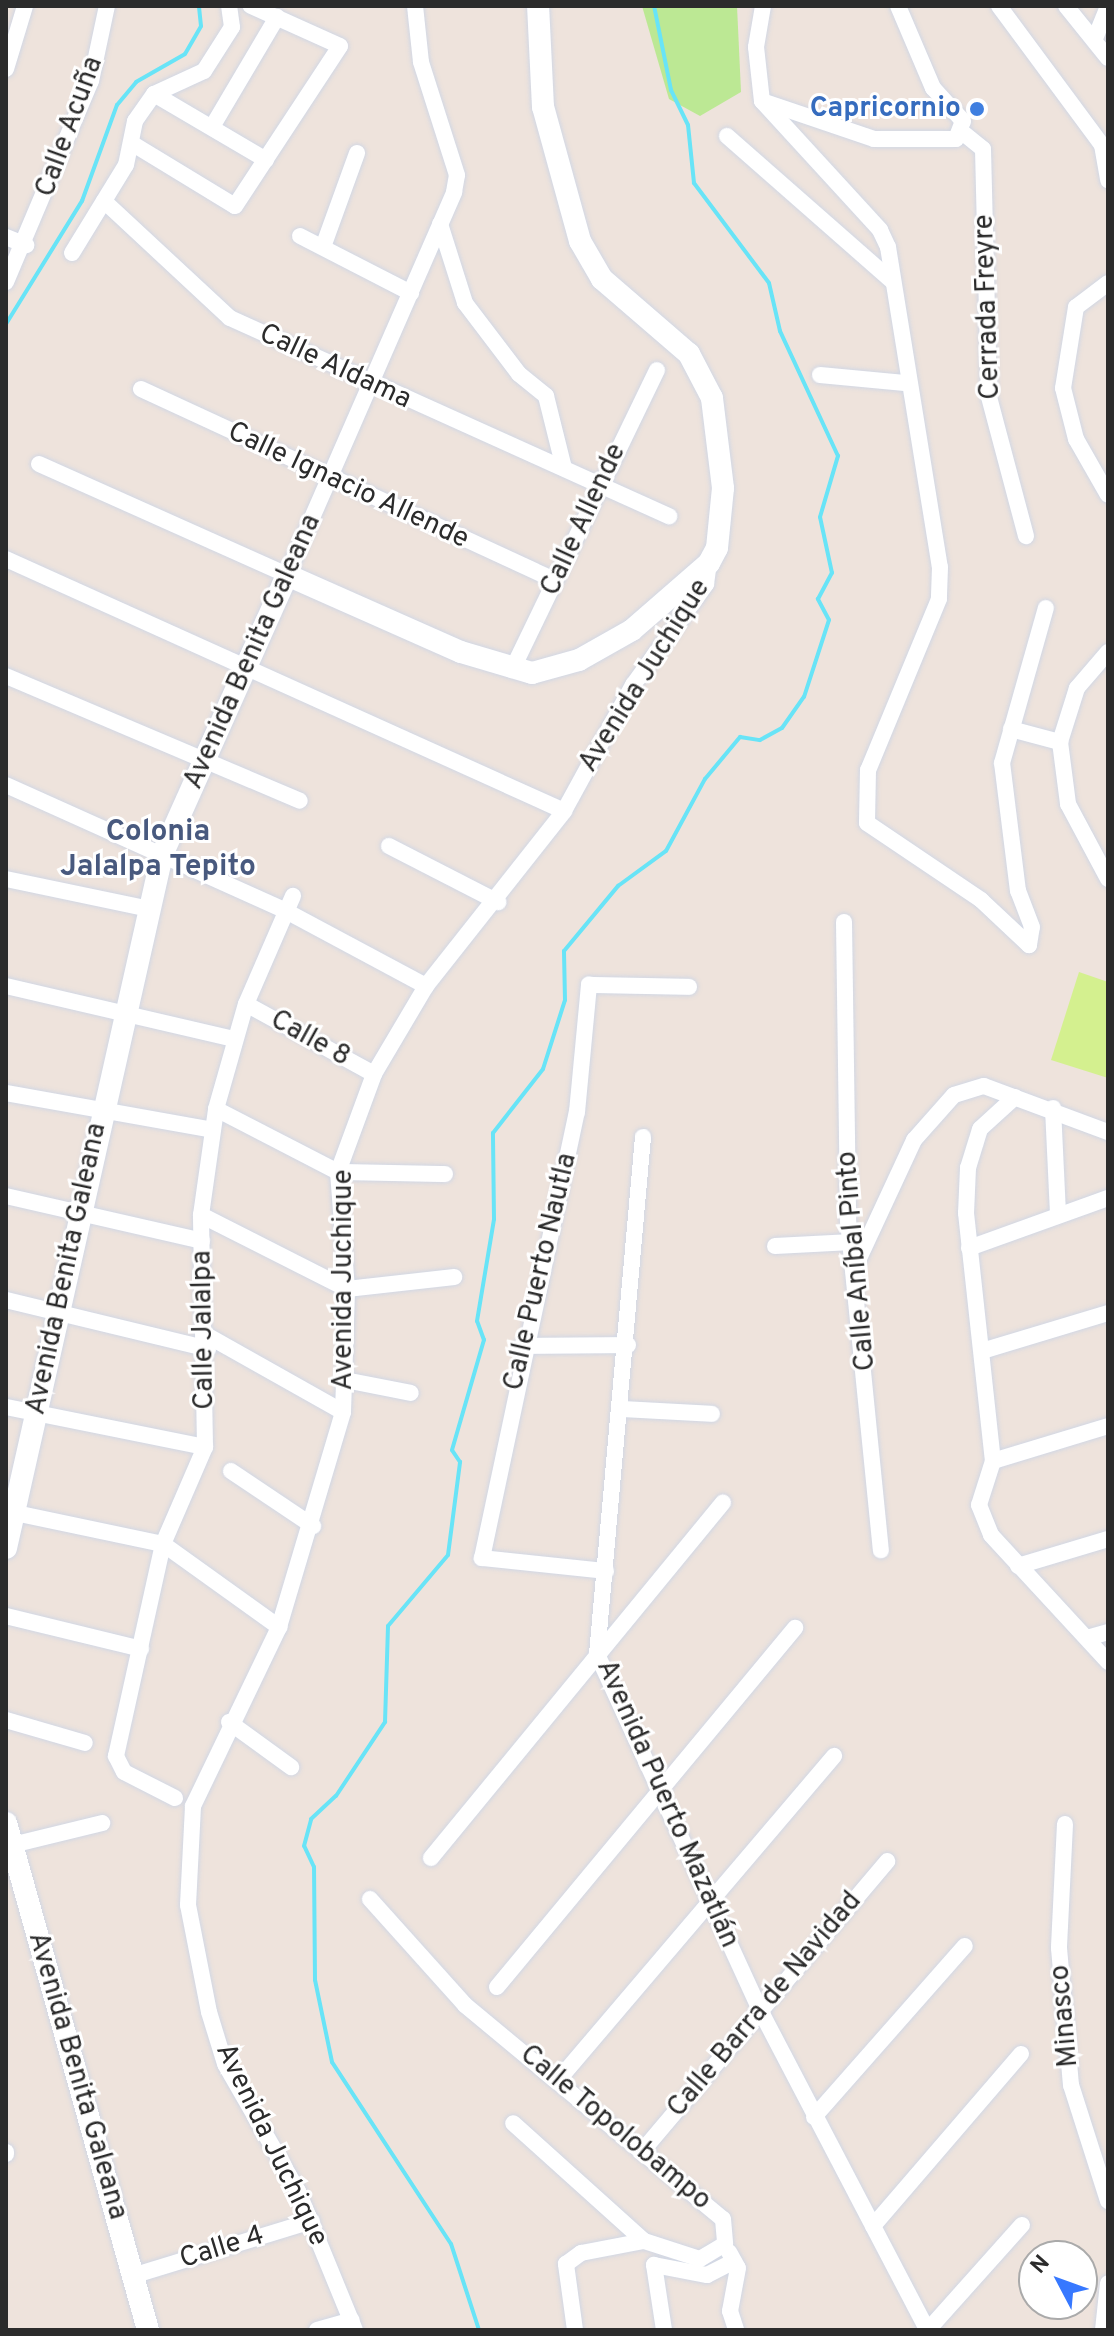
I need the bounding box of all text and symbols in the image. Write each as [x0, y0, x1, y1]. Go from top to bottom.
street label: Calle Acuña [29, 52, 111, 202]
place label: Capricornio [810, 92, 961, 126]
marker: Capricornio [968, 100, 986, 118]
street label: Cerrada Freyre [968, 214, 1008, 400]
street label: Calle Aldama [253, 317, 417, 417]
street label: Calle Ignacio Allende [222, 415, 474, 557]
street label: Calle Allende [534, 438, 634, 602]
street label: Avenida Benita Galeana [177, 509, 329, 795]
street label: Avenida Juchique [572, 573, 718, 779]
district label: Colonia Jalalpa Tepito [60, 815, 256, 886]
street label: Calle 8 [264, 1003, 356, 1075]
street label: Avenida Benita Galeana [20, 1120, 114, 1418]
street label: Calle Aníbal Pinto [831, 1149, 883, 1373]
street label: Calle Puerto Nautla [497, 1150, 585, 1394]
street label: Avenida Juchique [327, 1169, 361, 1391]
street label: Calle Jalalpa [186, 1250, 222, 1410]
street label: Avenida Puerto Mazatlán [588, 1655, 746, 1953]
street label: Calle Barra de Navidad [661, 1885, 869, 2125]
street label: Avenida Benita Galeana [20, 1928, 134, 2224]
street label: Minasco [1044, 1963, 1086, 2069]
street label: Avenida Juchique [207, 2038, 335, 2252]
street label: Calle Topolobampo [512, 2038, 718, 2218]
street label: Calle 4 [176, 2219, 268, 2277]
north arrow [1018, 2240, 1098, 2320]
text: N [1026, 2250, 1056, 2280]

